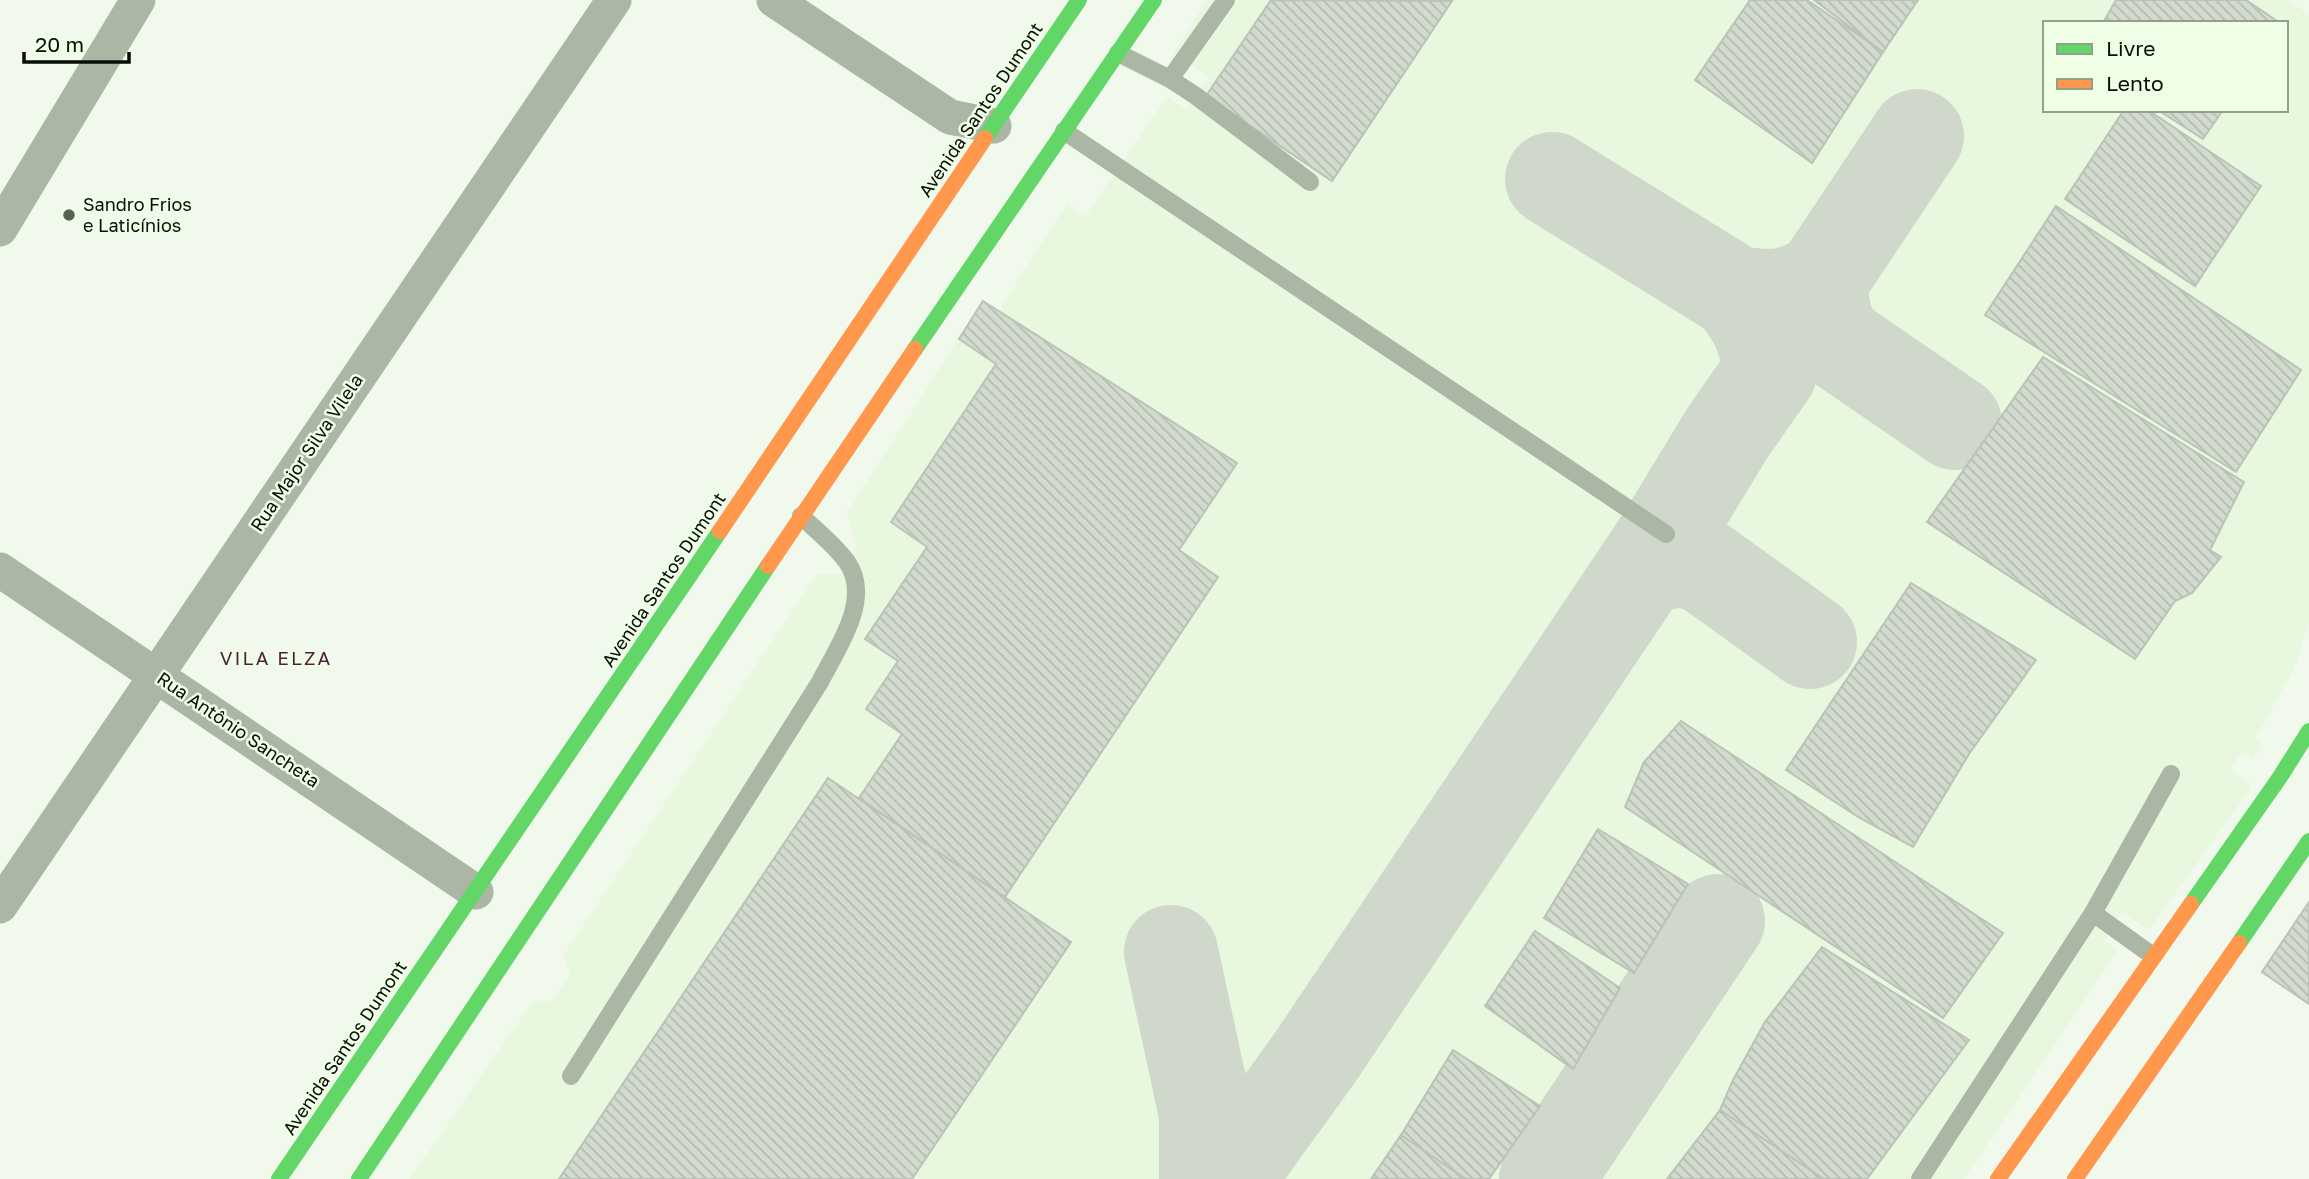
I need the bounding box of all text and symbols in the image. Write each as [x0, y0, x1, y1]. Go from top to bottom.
street label: Avenida Santos Dumont [914, 18, 1047, 201]
scale bar [24, 21, 130, 65]
legend [2043, 21, 2288, 112]
text: 20 m [35, 31, 84, 57]
text: Livre [2106, 35, 2156, 61]
text: Lento [2106, 70, 2164, 96]
place label: Sandro Frios e Laticínios [83, 193, 192, 236]
marker: Sandro Frios e Laticínios [61, 207, 77, 223]
street label: Rua Major Silva Vilela [245, 370, 367, 535]
street label: Avenida Santos Dumont [597, 488, 730, 671]
district label: VILA ELZA [220, 646, 332, 669]
street label: Rua Antônio Sancheta [153, 667, 324, 792]
street label: Avenida Santos Dumont [278, 956, 411, 1139]

